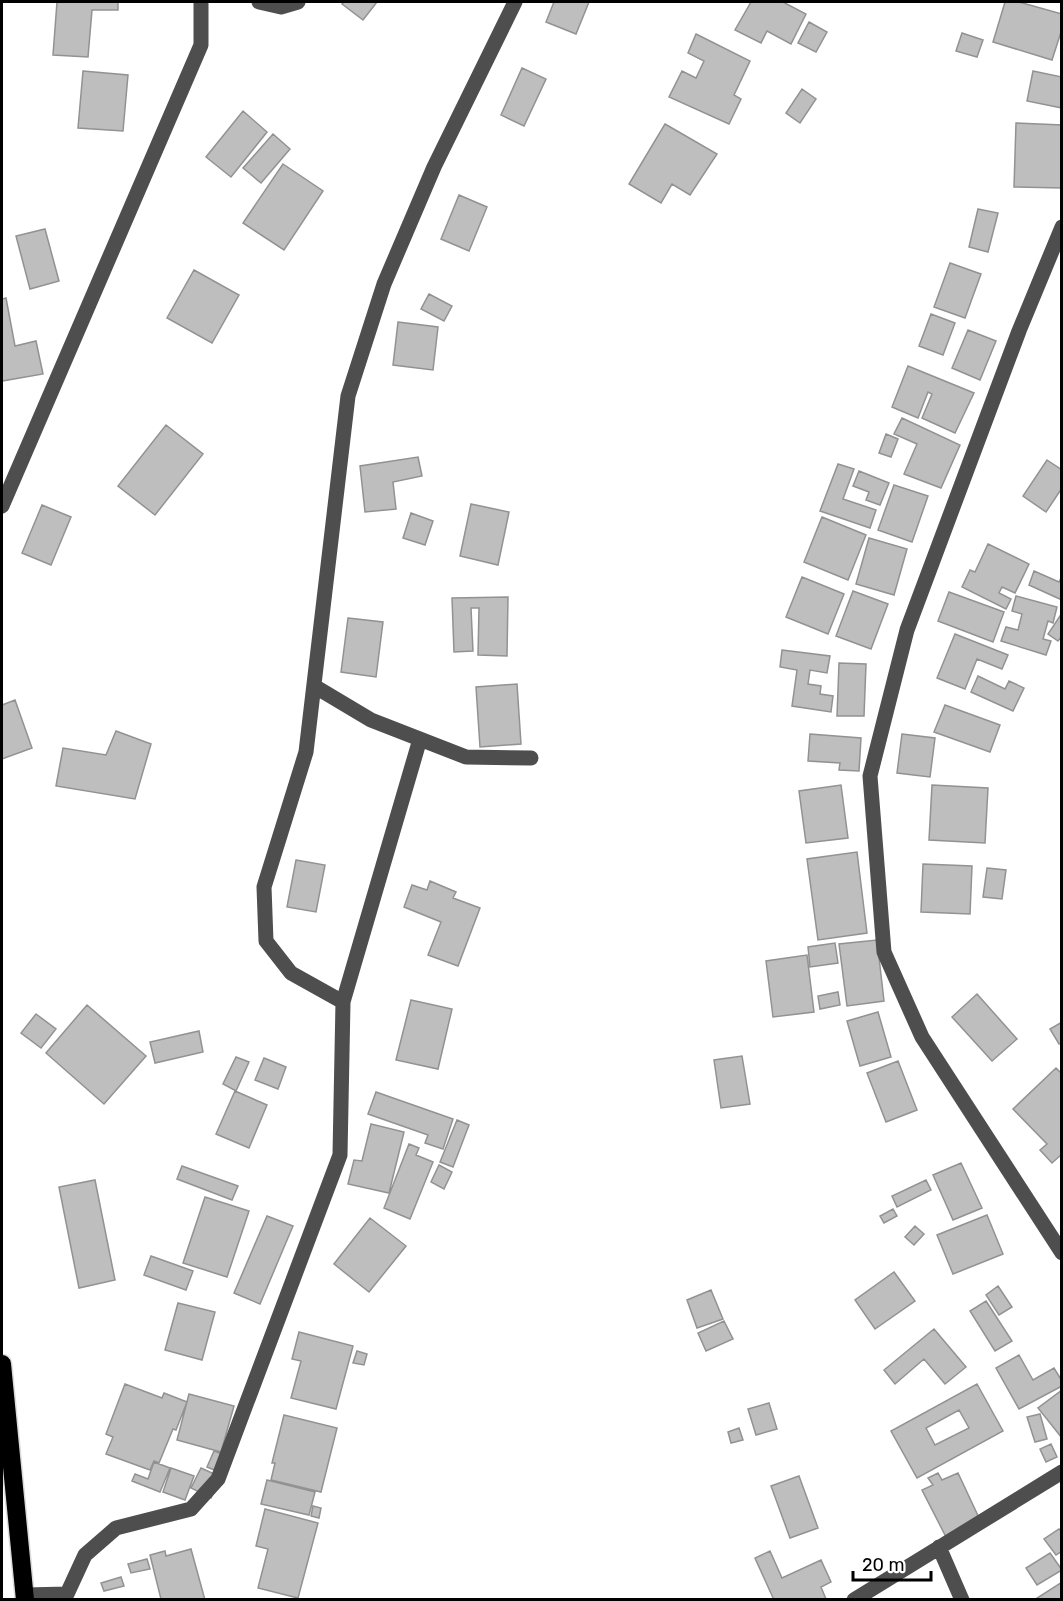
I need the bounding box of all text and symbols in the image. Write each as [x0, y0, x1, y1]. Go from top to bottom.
scale bar [853, 1544, 931, 1582]
text: 20 m [862, 1554, 904, 1576]

